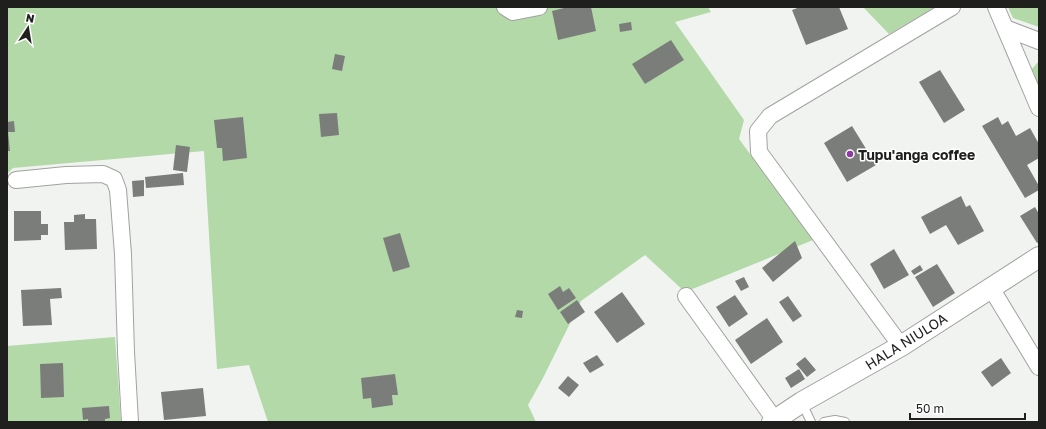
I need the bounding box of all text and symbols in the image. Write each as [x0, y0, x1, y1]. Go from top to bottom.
north arrow [8, 8, 48, 48]
text: N [25, 11, 36, 25]
place label: Tupu'anga coffee [858, 146, 975, 163]
marker: Tupu'anga coffee [845, 149, 855, 159]
street label: HALA NIULOA [862, 309, 951, 373]
scale bar [910, 395, 1025, 421]
text: 50 m [916, 401, 944, 416]

